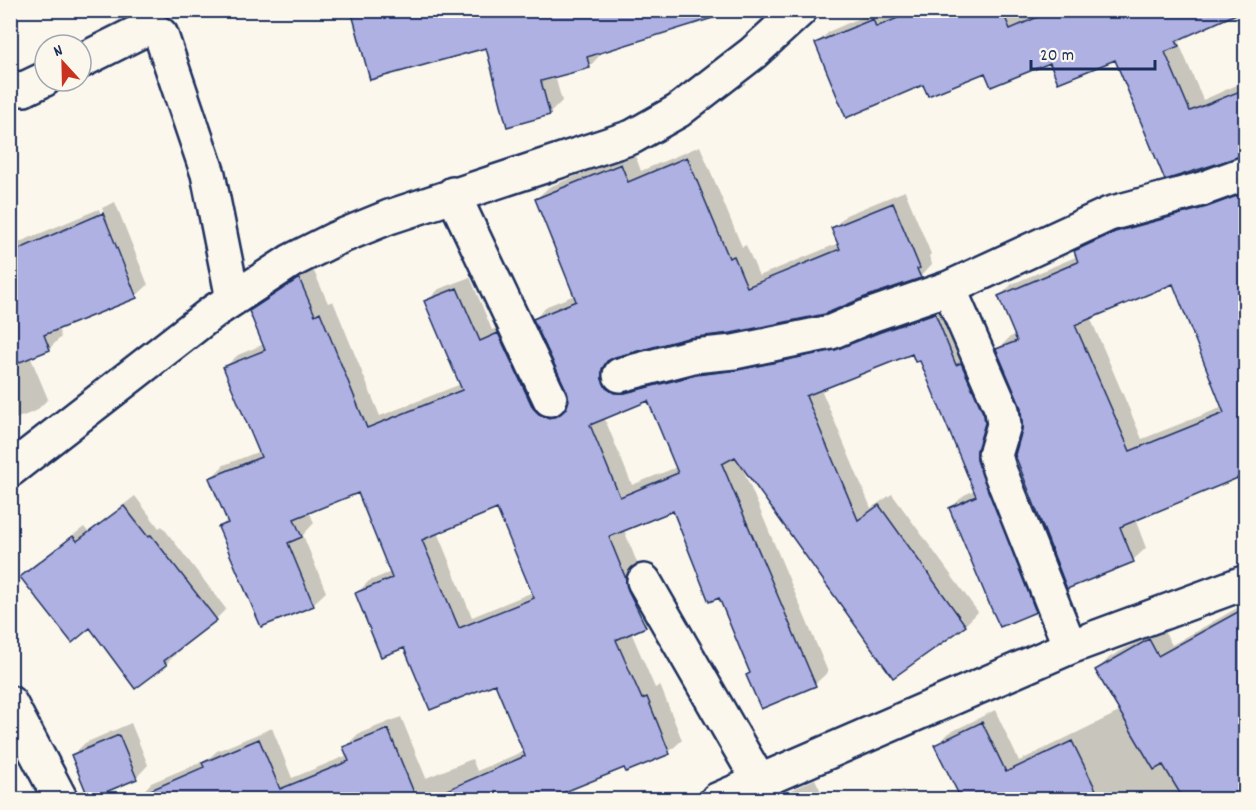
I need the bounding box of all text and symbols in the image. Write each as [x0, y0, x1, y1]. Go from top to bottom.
north arrow [33, 33, 93, 93]
scale bar [1031, 33, 1156, 71]
text: N [50, 39, 66, 64]
text: 20 m [1040, 44, 1074, 69]

